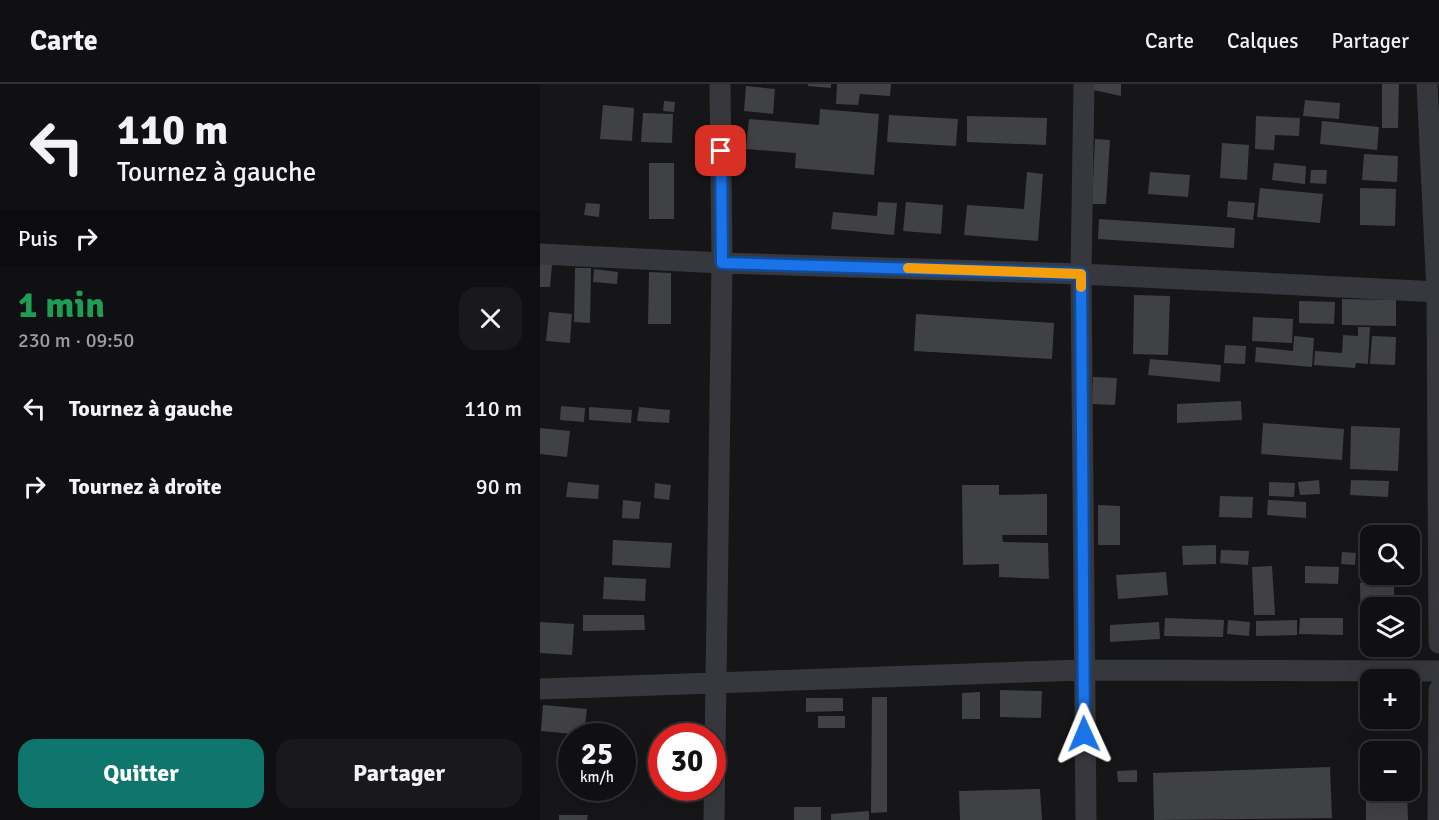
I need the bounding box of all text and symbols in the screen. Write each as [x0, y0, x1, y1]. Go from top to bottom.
text: Carte [30, 24, 98, 58]
text: Carte [1145, 28, 1194, 54]
text: Calques [1227, 28, 1298, 54]
text: Partager [1331, 28, 1409, 54]
text: 110 m [117, 105, 228, 156]
icon: left [18, 108, 96, 186]
pin [695, 125, 746, 176]
icon: arrive [704, 134, 737, 167]
text: Tournez à gauche [117, 156, 316, 189]
icon: right [70, 222, 103, 255]
text: Puis [18, 225, 58, 252]
text: 1 min [18, 283, 105, 328]
button: close [459, 287, 522, 350]
text: 230 m · 09:50 [18, 328, 134, 353]
icon: left [18, 392, 51, 425]
text: Tournez à gauche [69, 395, 233, 422]
text: 110 m [464, 395, 522, 422]
icon: right [18, 470, 51, 503]
text: Tournez à droite [69, 473, 222, 500]
text: 90 m [476, 473, 522, 500]
map controls [1360, 525, 1420, 801]
button: search [1360, 525, 1420, 585]
button: layers [1360, 597, 1420, 657]
button: + [1360, 669, 1420, 729]
position arrow [1052, 702, 1116, 766]
speed limit sign: 30 [648, 723, 726, 801]
text: 25 [581, 736, 613, 773]
button: Quitter [18, 739, 264, 808]
button: Partager [276, 739, 522, 808]
button: − [1360, 741, 1420, 801]
text: km/h [580, 768, 614, 786]

